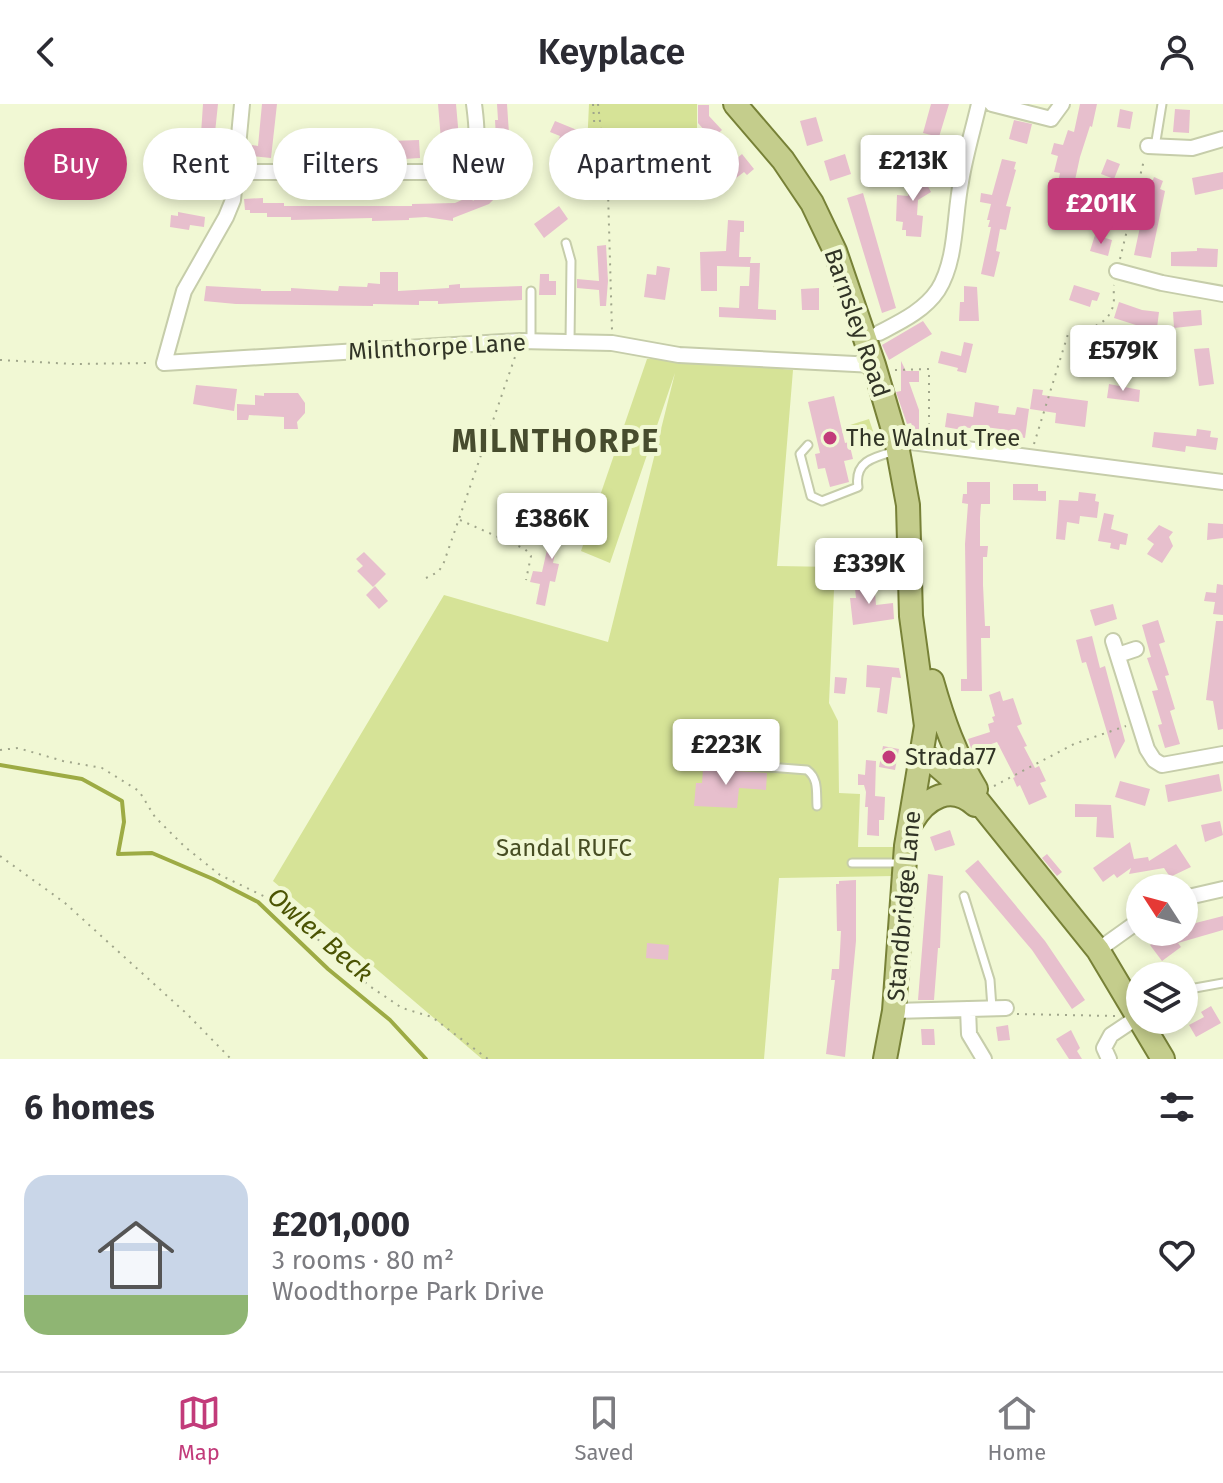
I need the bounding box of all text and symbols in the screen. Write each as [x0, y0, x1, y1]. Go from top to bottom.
icon: back [24, 30, 68, 74]
text: Keyplace [538, 30, 685, 74]
icon: person [1155, 30, 1199, 74]
chip: Buy [24, 128, 127, 200]
chip: Rent [143, 128, 257, 200]
chip: Filters [273, 128, 407, 200]
chip: New [423, 128, 533, 200]
chip: Apartment [549, 128, 739, 200]
pin: £213K [857, 135, 969, 203]
text: £213K [879, 145, 947, 176]
pin: £201K [1045, 178, 1157, 246]
text: £201K [1066, 188, 1136, 219]
street label: Barnsley Road [818, 245, 896, 401]
pin: £579K [1067, 325, 1179, 393]
street label: Milnthorpe Lane [347, 328, 527, 366]
text: £579K [1088, 335, 1158, 366]
district label: MILNTHORPE [452, 422, 660, 460]
place label: The Walnut Tree [846, 424, 1020, 452]
marker: The Walnut Tree [821, 429, 839, 447]
pin: £386K [496, 493, 608, 561]
text: £386K [515, 503, 589, 534]
pin: £339K [813, 538, 925, 606]
text: £339K [833, 548, 905, 579]
pin: £223K [670, 719, 782, 787]
text: £223K [691, 729, 761, 760]
place label: Strada77 [905, 743, 996, 771]
marker: Strada77 [880, 748, 898, 766]
street label: Standbridge Lane [882, 810, 926, 1002]
park label: Sandal RUFC [496, 834, 632, 862]
north arrow [1126, 874, 1198, 946]
map controls [1126, 874, 1198, 1034]
water label: Owler Beck [261, 881, 379, 989]
button: layers [1126, 962, 1198, 1034]
icon: filters [1155, 1085, 1199, 1129]
text: 6 homes [24, 1087, 155, 1128]
text: £201,000 [272, 1204, 410, 1245]
icon: home [88, 1207, 184, 1303]
icon: heart [1155, 1233, 1199, 1277]
text: 3 rooms · 80 m² [272, 1245, 454, 1276]
text: Woodthorpe Park Drive [272, 1276, 545, 1307]
tab: Map [177, 1391, 221, 1466]
tab: Saved [574, 1391, 634, 1466]
tab: Home [988, 1391, 1046, 1466]

